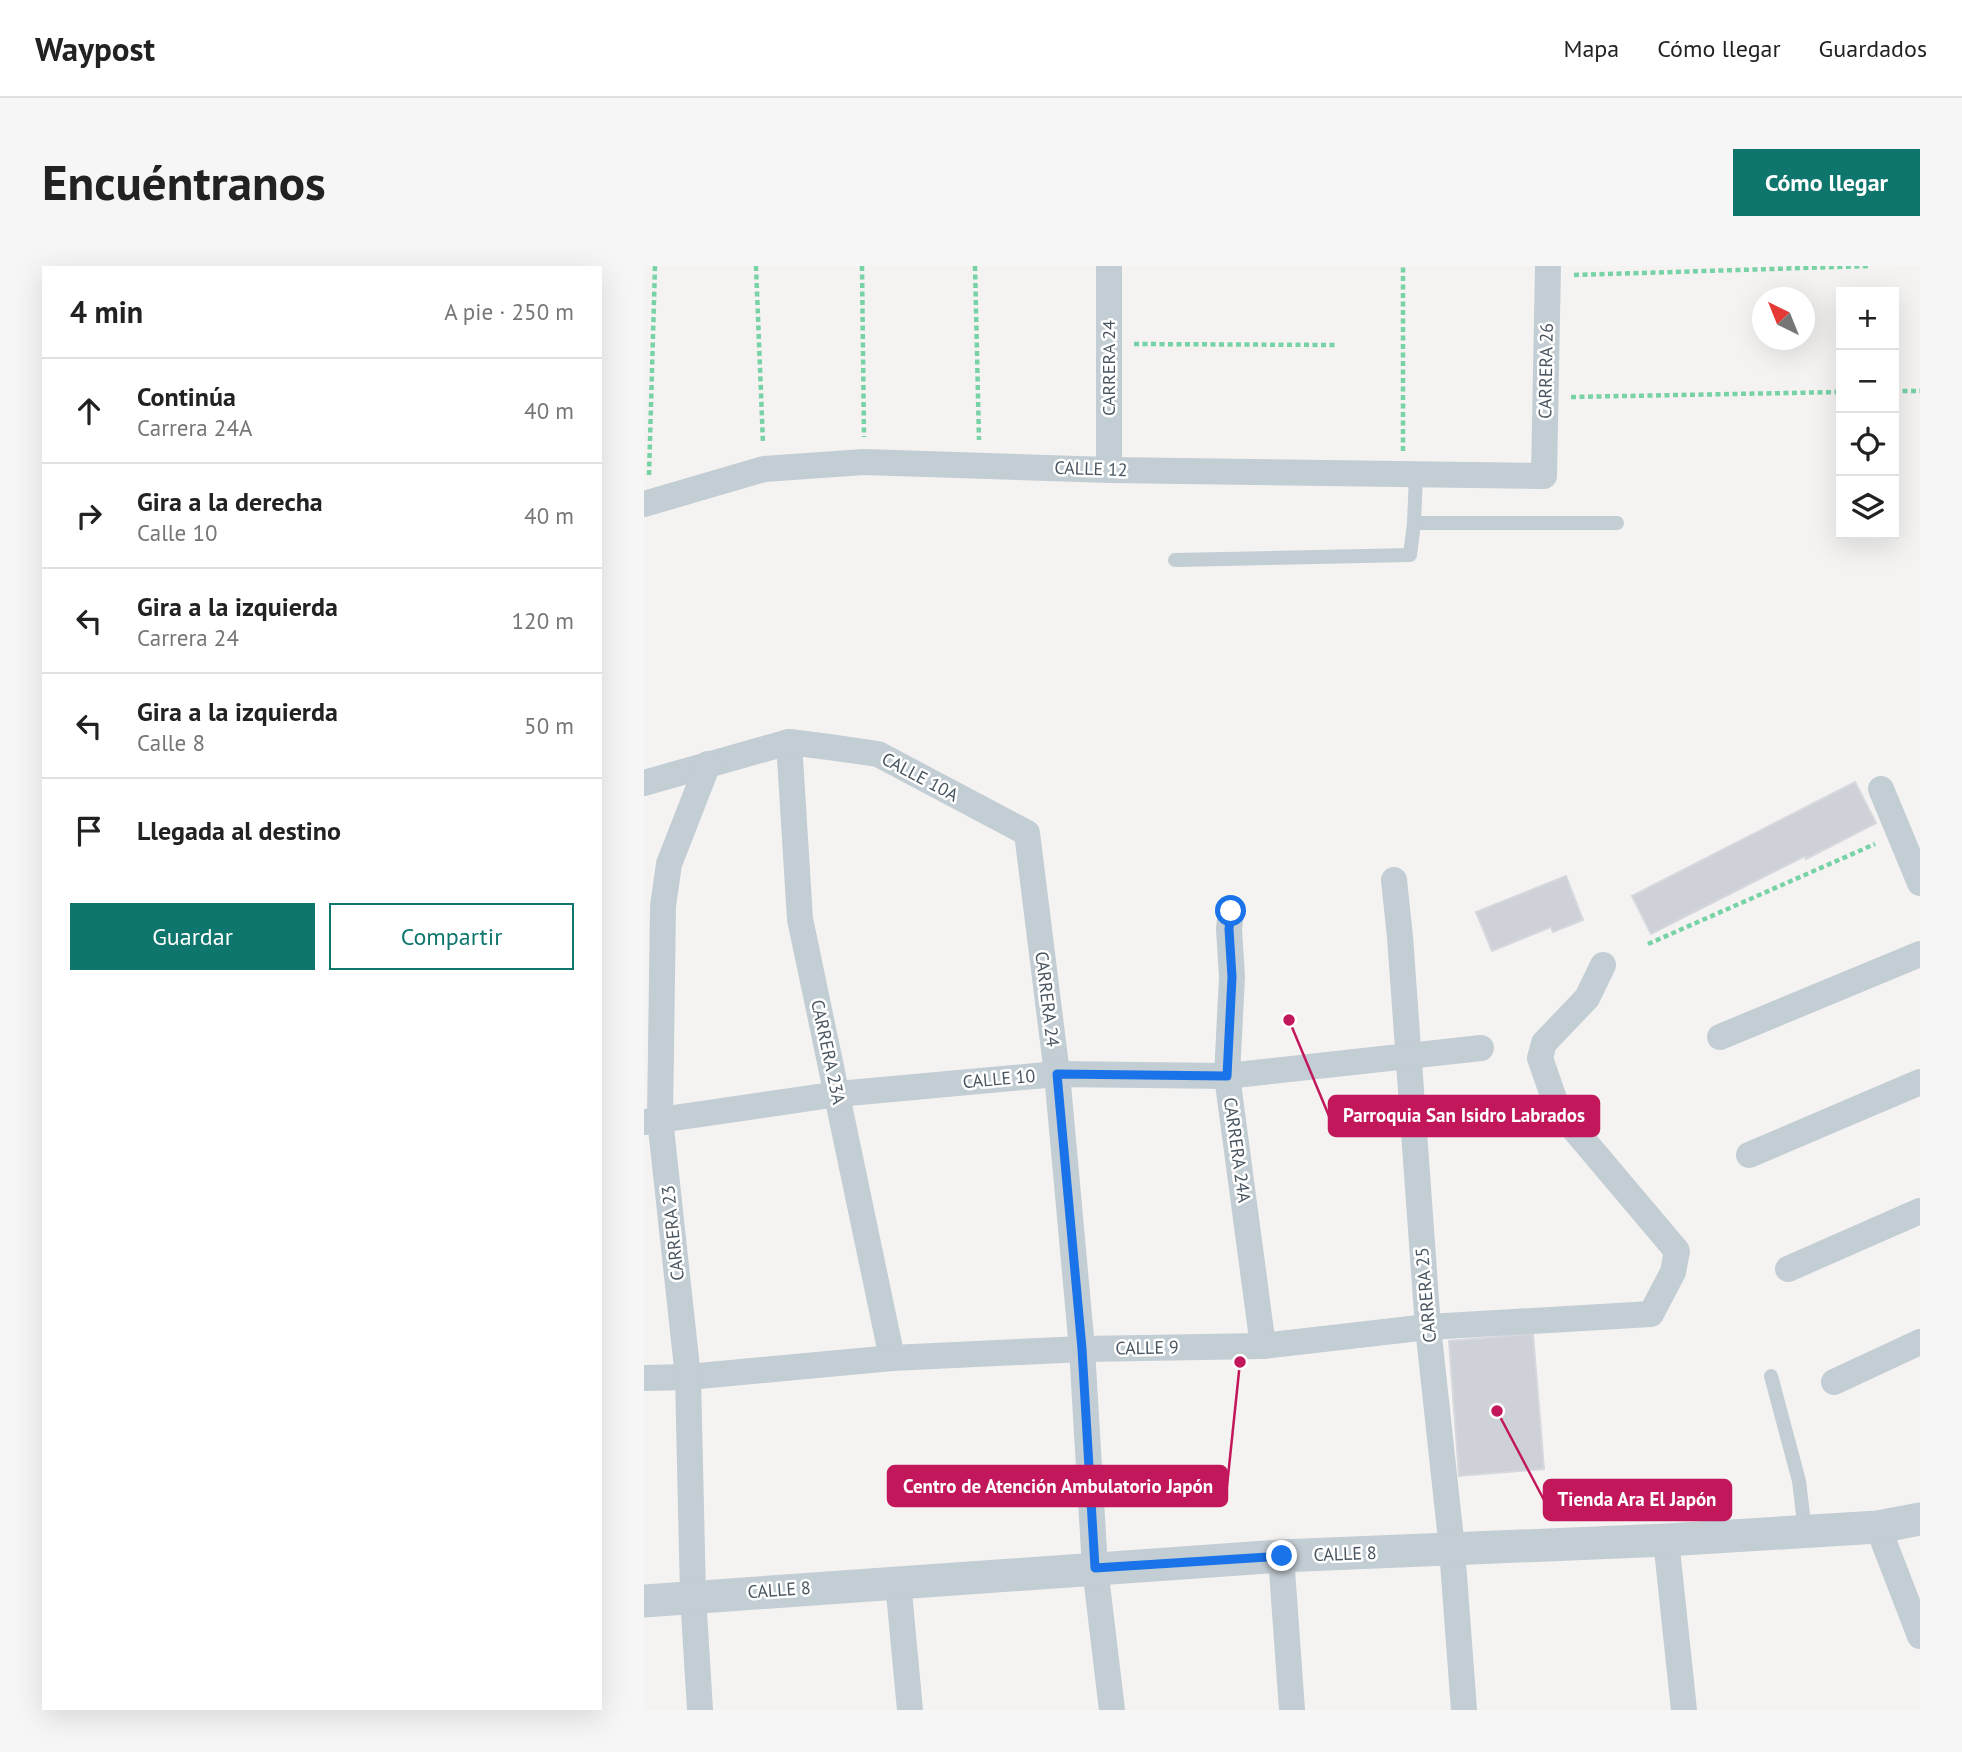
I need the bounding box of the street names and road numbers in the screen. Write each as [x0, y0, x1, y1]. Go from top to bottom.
street label: CARRERA 24 [1097, 320, 1120, 416]
street label: CARRERA 26 [1533, 323, 1558, 419]
street label: CALLE 12 [1054, 456, 1128, 481]
street label: CALLE 10A [878, 747, 963, 807]
street label: CARRERA 24 [1030, 950, 1065, 1048]
street label: CARRERA 23A [806, 997, 851, 1107]
street label: CALLE 10 [962, 1064, 1036, 1093]
street label: CARRERA 24A [1219, 1096, 1256, 1205]
street label: CARRERA 23 [656, 1184, 689, 1282]
street label: CARRERA 25 [1410, 1246, 1441, 1344]
street label: CALLE 9 [1115, 1335, 1179, 1360]
street label: CALLE 8 [1313, 1541, 1377, 1566]
street label: CALLE 8 [747, 1576, 811, 1603]

